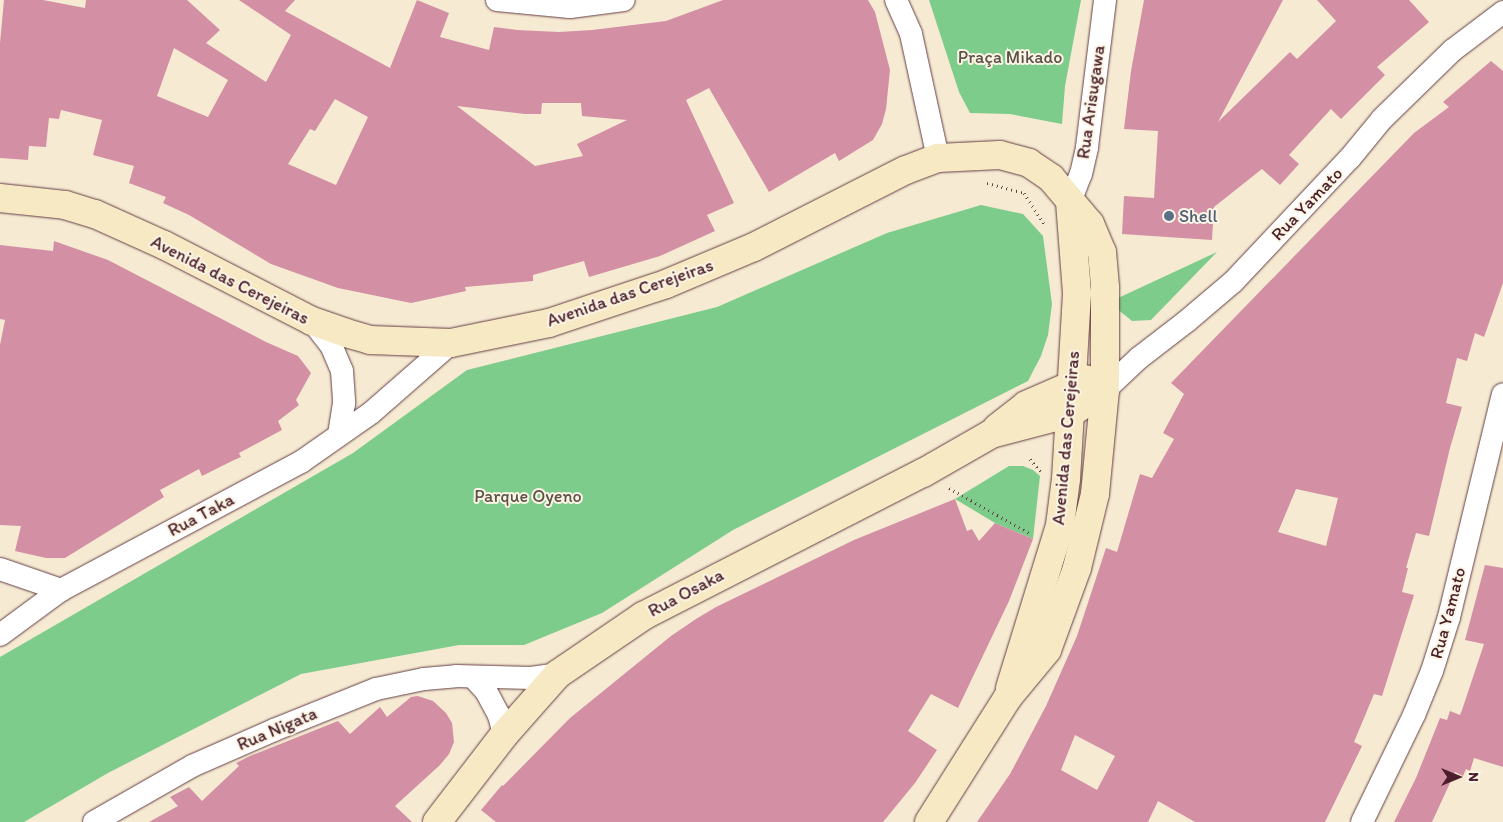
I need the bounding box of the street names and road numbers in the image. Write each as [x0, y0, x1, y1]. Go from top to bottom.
street label: Rua Arisugawa [1072, 44, 1110, 160]
street label: Rua Yamato [1267, 163, 1347, 245]
street label: Avenida das Cerejeiras [147, 231, 313, 329]
street label: Avenida das Cerejeiras [544, 254, 716, 332]
street label: Avenida das Cerejeiras [1048, 350, 1084, 526]
street label: Rua Taka [165, 489, 237, 541]
street label: Rua Osaka [645, 564, 727, 622]
street label: Rua Yamato [1426, 566, 1470, 660]
street label: Rua Nigata [234, 703, 320, 755]

